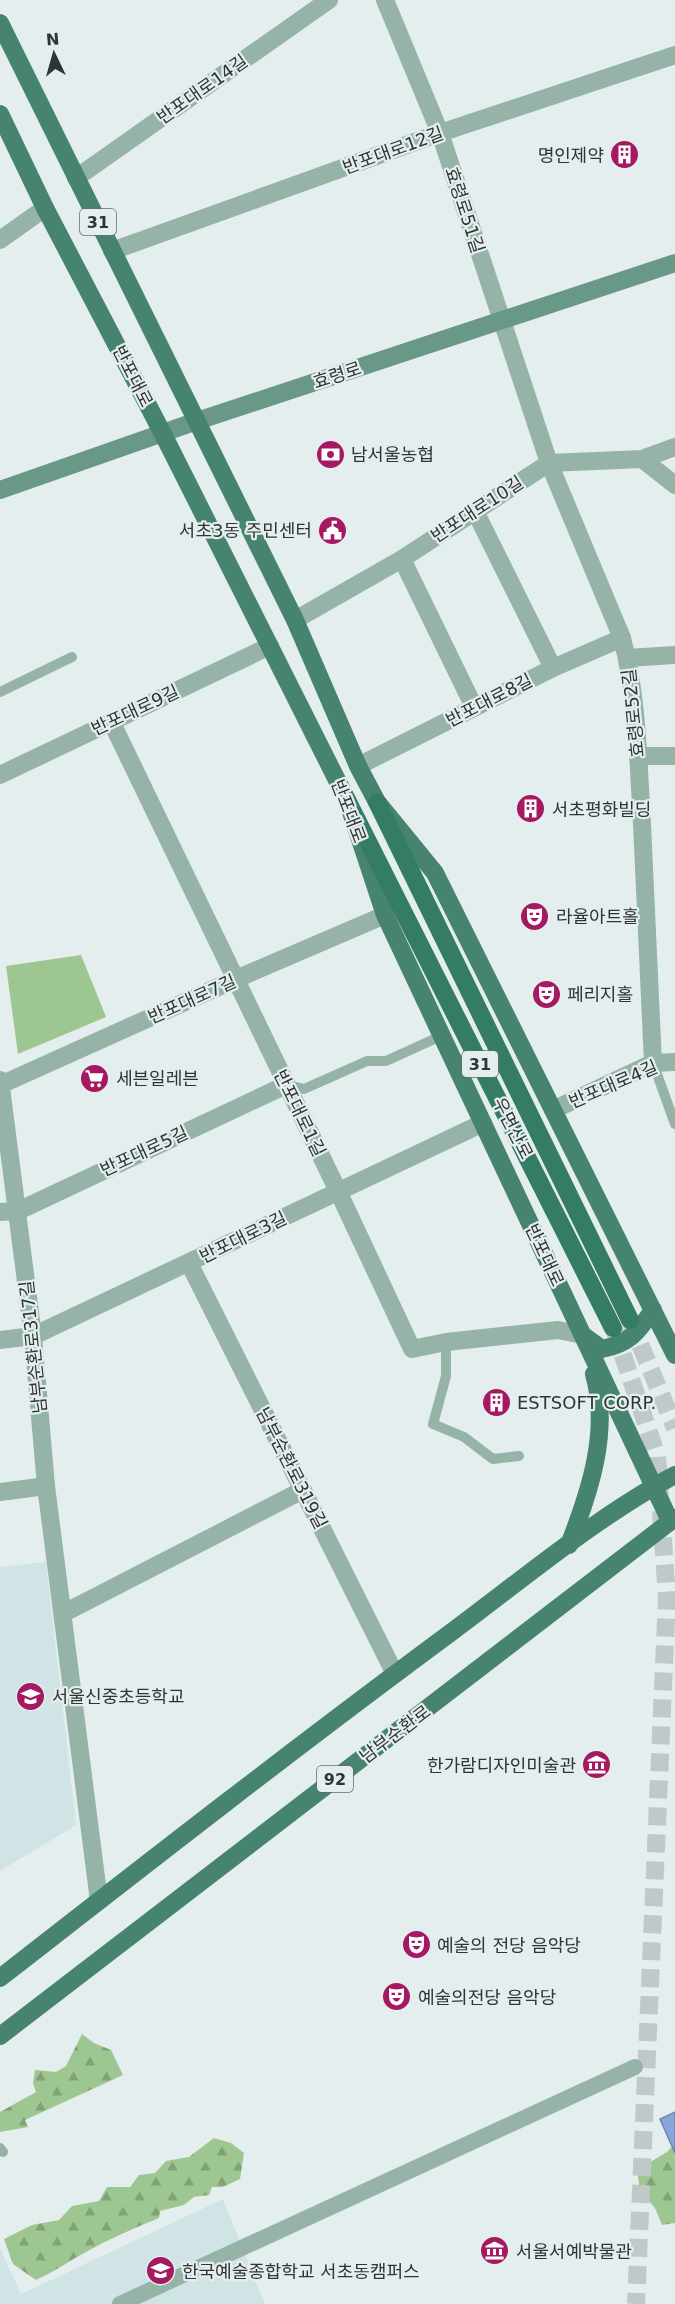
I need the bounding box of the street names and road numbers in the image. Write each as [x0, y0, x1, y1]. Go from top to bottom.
street label: 반포대로14길 [153, 50, 251, 128]
street label: 반포대로12길 [340, 122, 446, 178]
street label: 효령로51길 [441, 164, 489, 256]
road number: 31 [80, 209, 116, 235]
street label: 반포대로 [109, 342, 157, 410]
street label: 효령로 [310, 357, 364, 393]
street label: 반포대로10길 [427, 471, 527, 547]
street label: 효령로52길 [618, 668, 648, 758]
street label: 반포대로8길 [442, 669, 536, 731]
street label: 반포대로9길 [88, 681, 182, 739]
street label: 반포대로 [327, 776, 371, 846]
street label: 반포대로7길 [145, 970, 239, 1028]
road number: 31 [462, 1051, 498, 1077]
street label: 반포대로4길 [566, 1056, 660, 1112]
street label: 반포대로1길 [270, 1066, 330, 1160]
street label: 우면산로 [489, 1094, 537, 1162]
street label: 반포대로5길 [97, 1122, 191, 1180]
street label: 반포대로3길 [196, 1207, 290, 1267]
street label: 반포대로 [521, 1221, 569, 1289]
street label: 남부순환로317길 [16, 1279, 50, 1415]
street label: 남부순환로319길 [252, 1404, 332, 1532]
street label: 남부순환로 [356, 1701, 434, 1767]
road number: 92 [317, 1766, 353, 1792]

